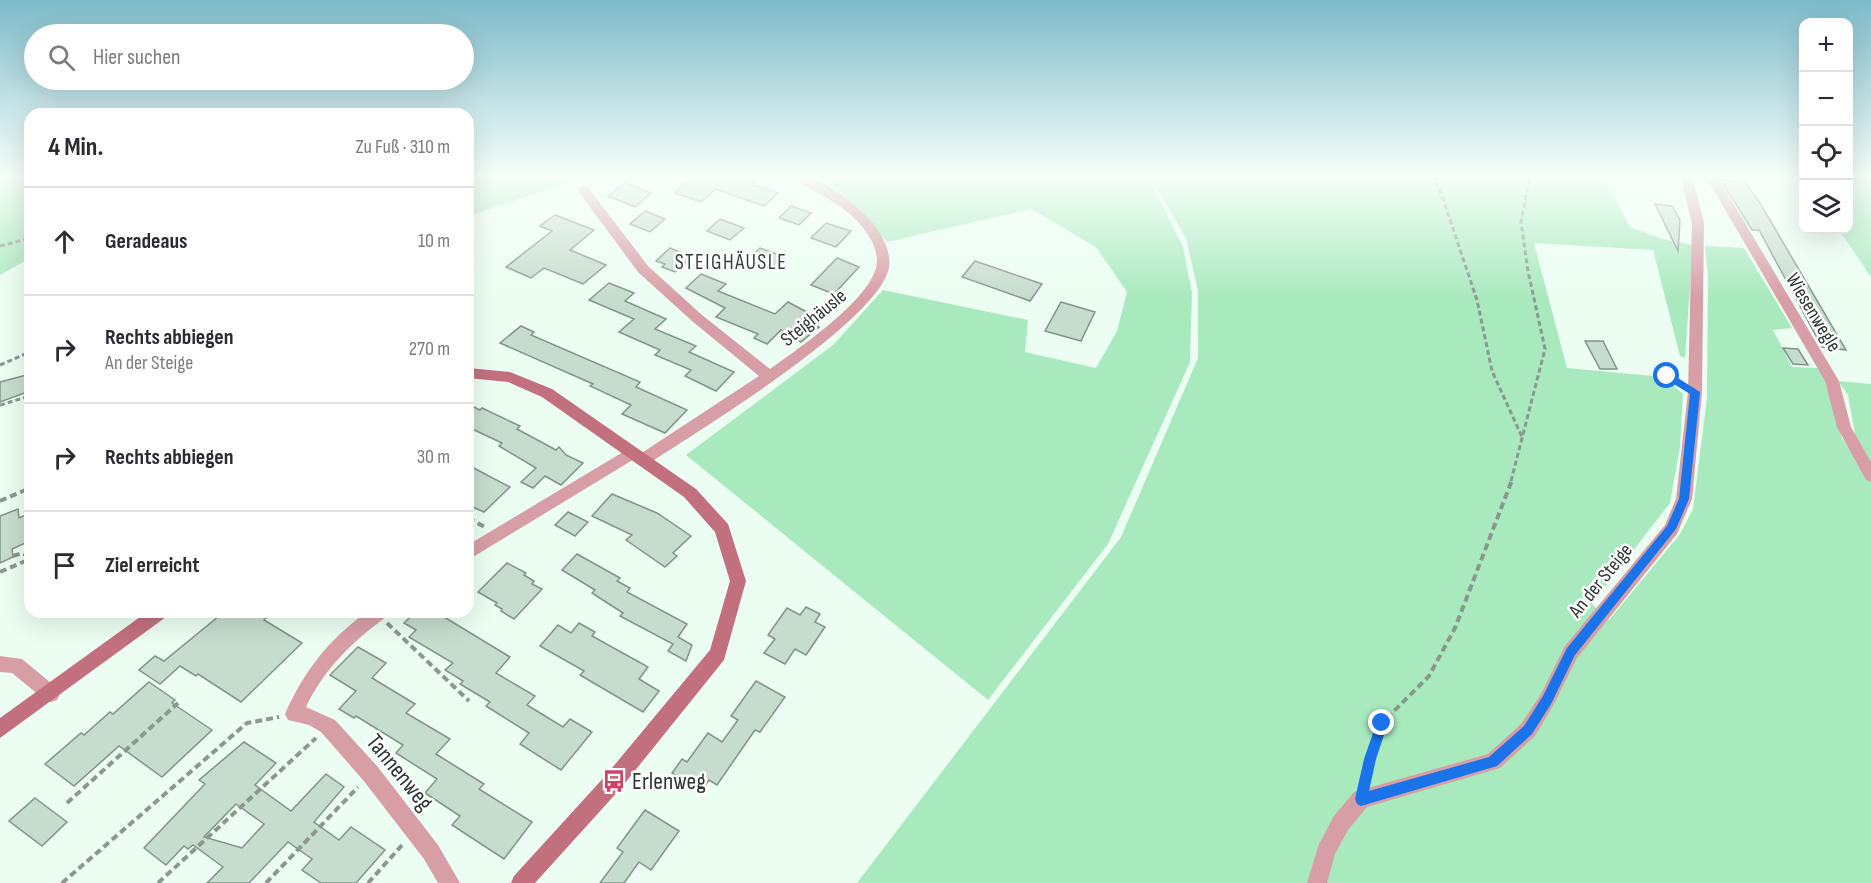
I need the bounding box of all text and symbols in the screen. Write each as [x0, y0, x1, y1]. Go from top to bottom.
map controls [1799, 18, 1853, 234]
button: + [1799, 18, 1853, 72]
search box [24, 24, 474, 90]
icon: search [45, 41, 78, 74]
text: Hier suchen [93, 44, 181, 71]
button: − [1799, 72, 1853, 126]
button: locate [1799, 126, 1853, 180]
text: 4 Min. [48, 132, 103, 163]
text: Zu Fuß · 310 m [355, 135, 450, 159]
button: layers [1799, 180, 1853, 234]
icon: ahead [48, 225, 81, 258]
text: Geradeaus [105, 228, 188, 255]
text: 10 m [418, 229, 450, 253]
district label: STEIGHÄUSLE [675, 250, 787, 275]
street label: Wiesenwegle [1780, 269, 1846, 356]
street label: Steighäusle [776, 284, 851, 352]
text: Rechts abbiegen [105, 324, 234, 351]
icon: right [48, 333, 81, 366]
text: 270 m [409, 337, 450, 361]
text: An der Steige [105, 351, 193, 375]
route start [1653, 362, 1679, 388]
icon: right [48, 441, 81, 474]
text: Rechts abbiegen [105, 444, 234, 471]
text: 30 m [417, 445, 450, 469]
street label: An der Steige [1563, 539, 1638, 623]
icon: arrive [48, 549, 81, 582]
text: Ziel erreicht [105, 552, 200, 579]
route end [1368, 709, 1394, 735]
street label: Tannenweg [360, 728, 439, 817]
place label: Erlenweg [632, 767, 706, 796]
bus stop icon: Erlenweg [601, 768, 627, 794]

